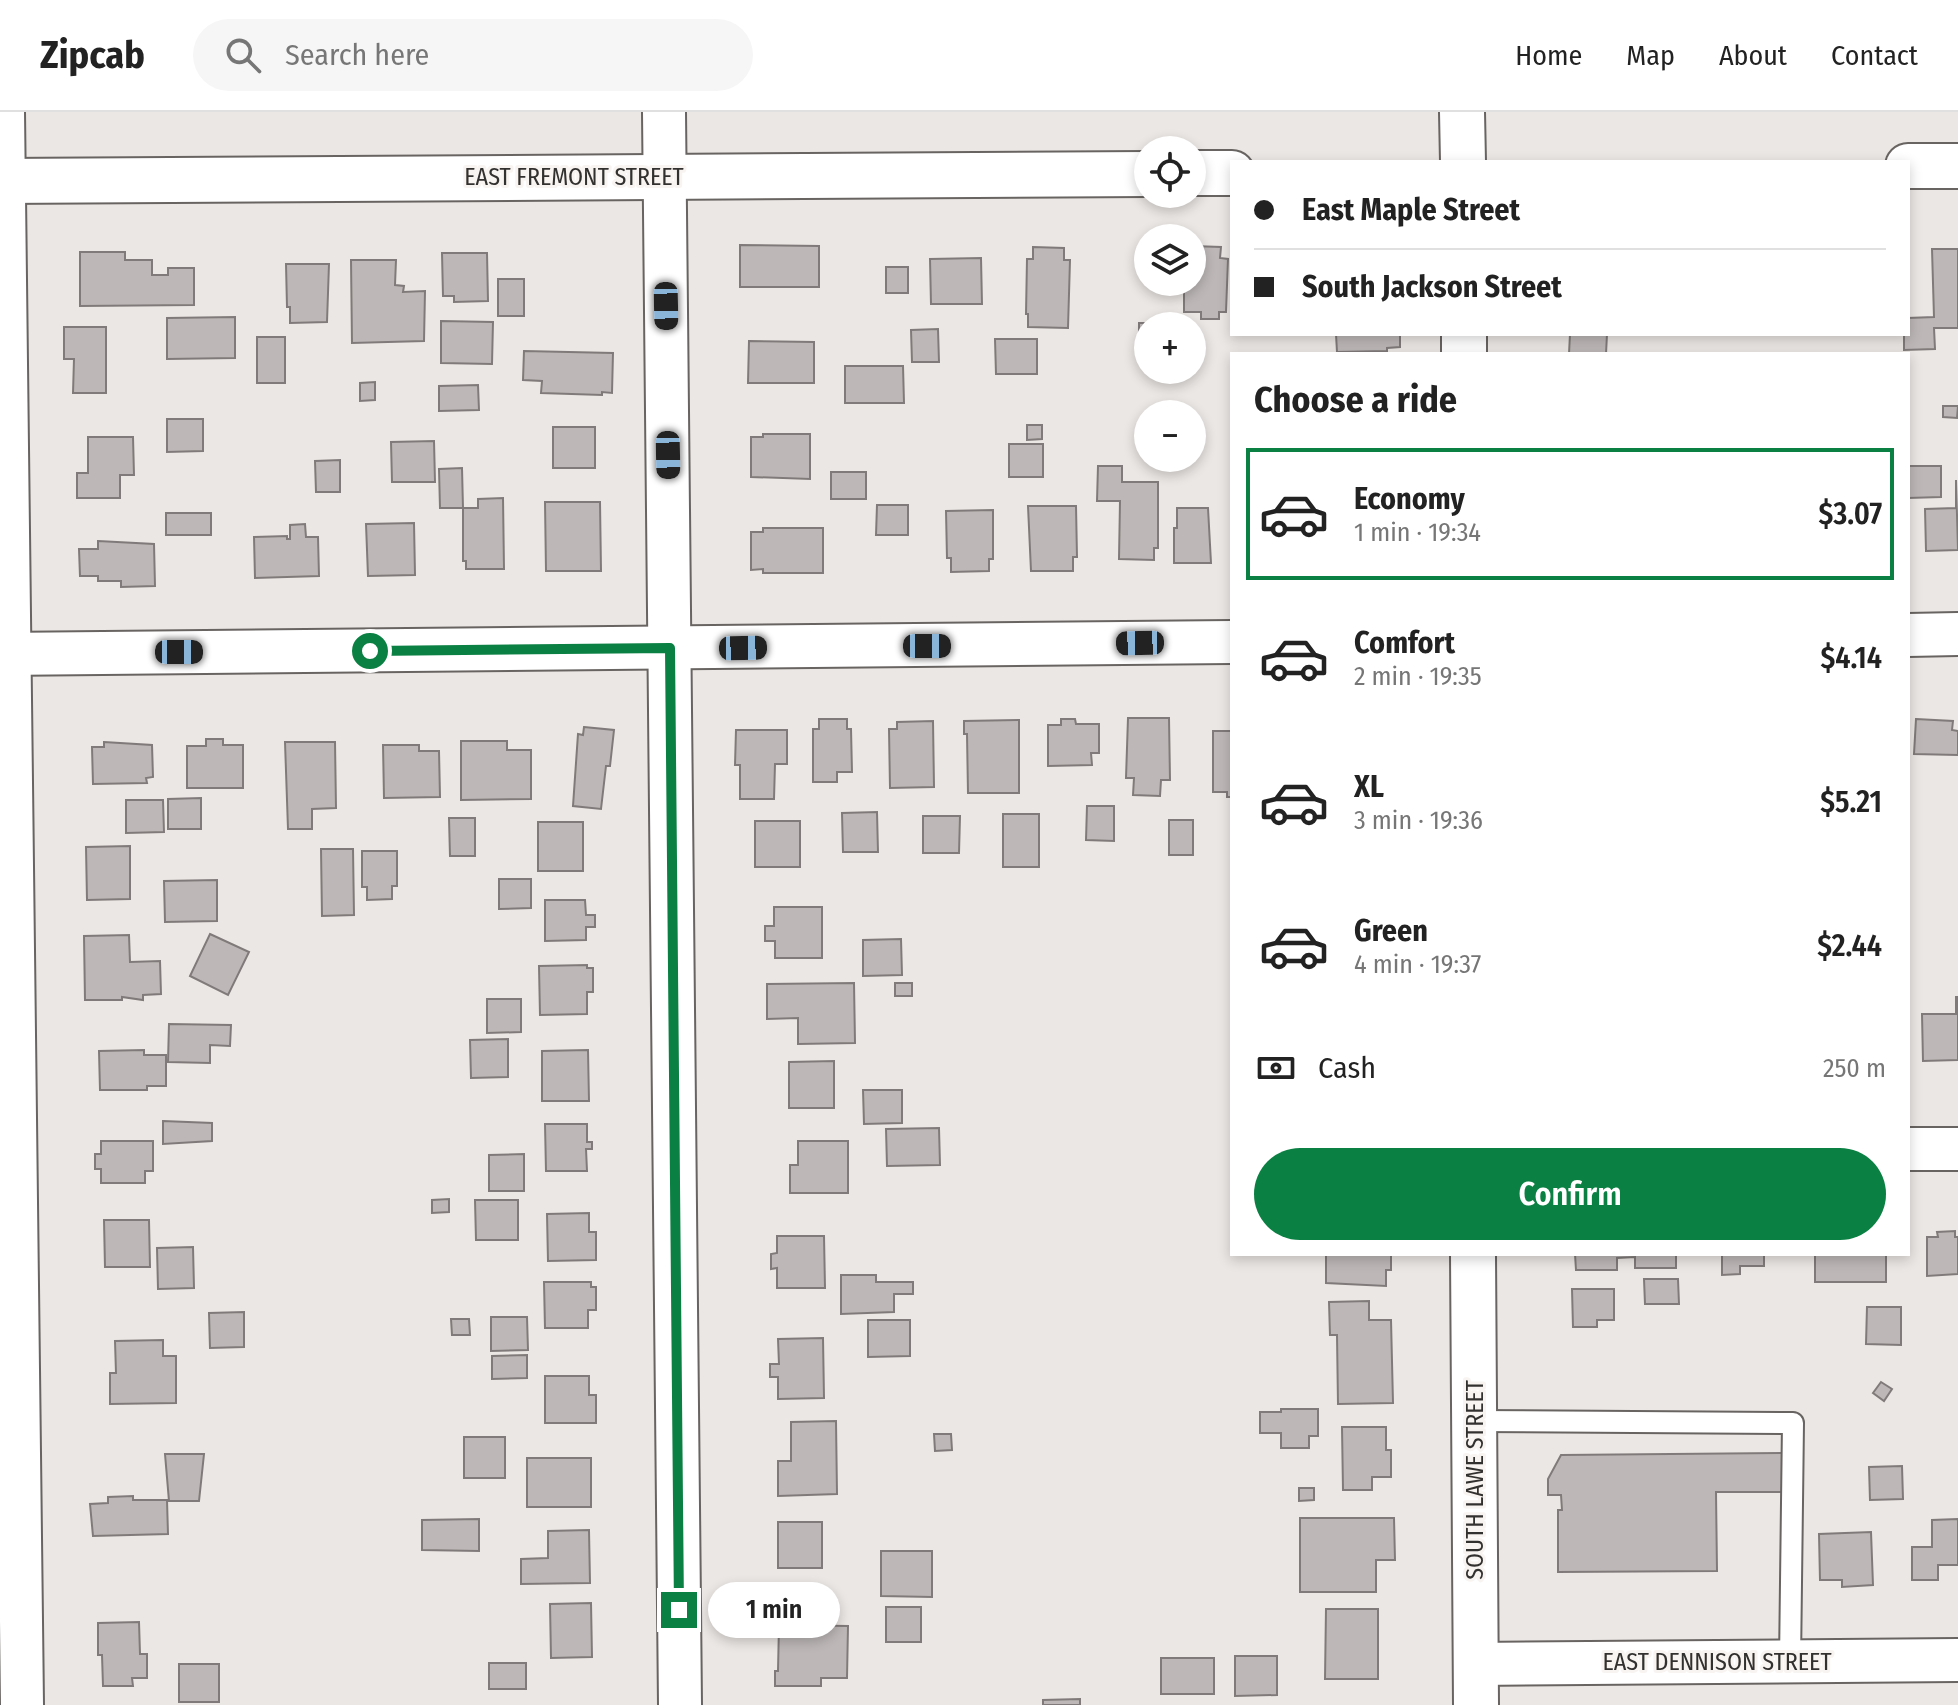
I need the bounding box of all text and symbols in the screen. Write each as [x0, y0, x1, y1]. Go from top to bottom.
search box [193, 19, 753, 91]
text: Zipcab [40, 32, 145, 78]
icon: search [221, 33, 265, 77]
text: Search here [285, 37, 429, 73]
text: Home [1515, 39, 1582, 72]
text: Map [1626, 39, 1675, 72]
text: About [1719, 39, 1787, 72]
text: Contact [1831, 39, 1918, 72]
map controls [1134, 136, 1206, 472]
button: locate [1134, 136, 1206, 208]
street label: EAST FREMONT STREET [464, 163, 684, 191]
text: East Maple Street [1302, 192, 1520, 228]
button: layers [1134, 224, 1206, 296]
text: South Jackson Street [1302, 269, 1562, 305]
car [654, 282, 678, 330]
button: + [1134, 312, 1206, 384]
text: Choose a ride [1254, 378, 1457, 422]
button: − [1134, 400, 1206, 472]
car [656, 431, 680, 479]
icon: car [1258, 478, 1330, 550]
text: Economy [1354, 481, 1465, 517]
text: $3.07 [1818, 496, 1882, 532]
text: 1 min · 19:34 [1354, 517, 1481, 548]
icon: car [1258, 622, 1330, 694]
text: Comfort [1354, 625, 1455, 661]
car [1116, 631, 1164, 655]
route start [352, 633, 388, 669]
car [903, 634, 951, 658]
car [719, 636, 767, 660]
car [155, 640, 203, 664]
text: $4.14 [1820, 640, 1882, 676]
text: 2 min · 19:35 [1354, 661, 1482, 692]
icon: car [1258, 766, 1330, 838]
text: XL [1354, 769, 1384, 805]
text: $5.21 [1820, 784, 1882, 820]
text: 3 min · 19:36 [1354, 805, 1483, 836]
icon: car [1258, 910, 1330, 982]
text: Green [1354, 913, 1428, 949]
text: $2.44 [1817, 928, 1882, 964]
text: 4 min · 19:37 [1354, 949, 1481, 980]
icon: cash [1254, 1046, 1298, 1090]
text: Cash [1318, 1050, 1376, 1086]
text: 250 m [1823, 1053, 1886, 1084]
button: Confirm [1254, 1148, 1886, 1240]
street label: SOUTH LAWE STREET [1461, 1380, 1489, 1580]
callout: 1 min [707, 1582, 839, 1638]
route end [661, 1592, 697, 1628]
text: 1 min [746, 1594, 802, 1625]
street label: EAST DENNISON STREET [1602, 1648, 1832, 1676]

